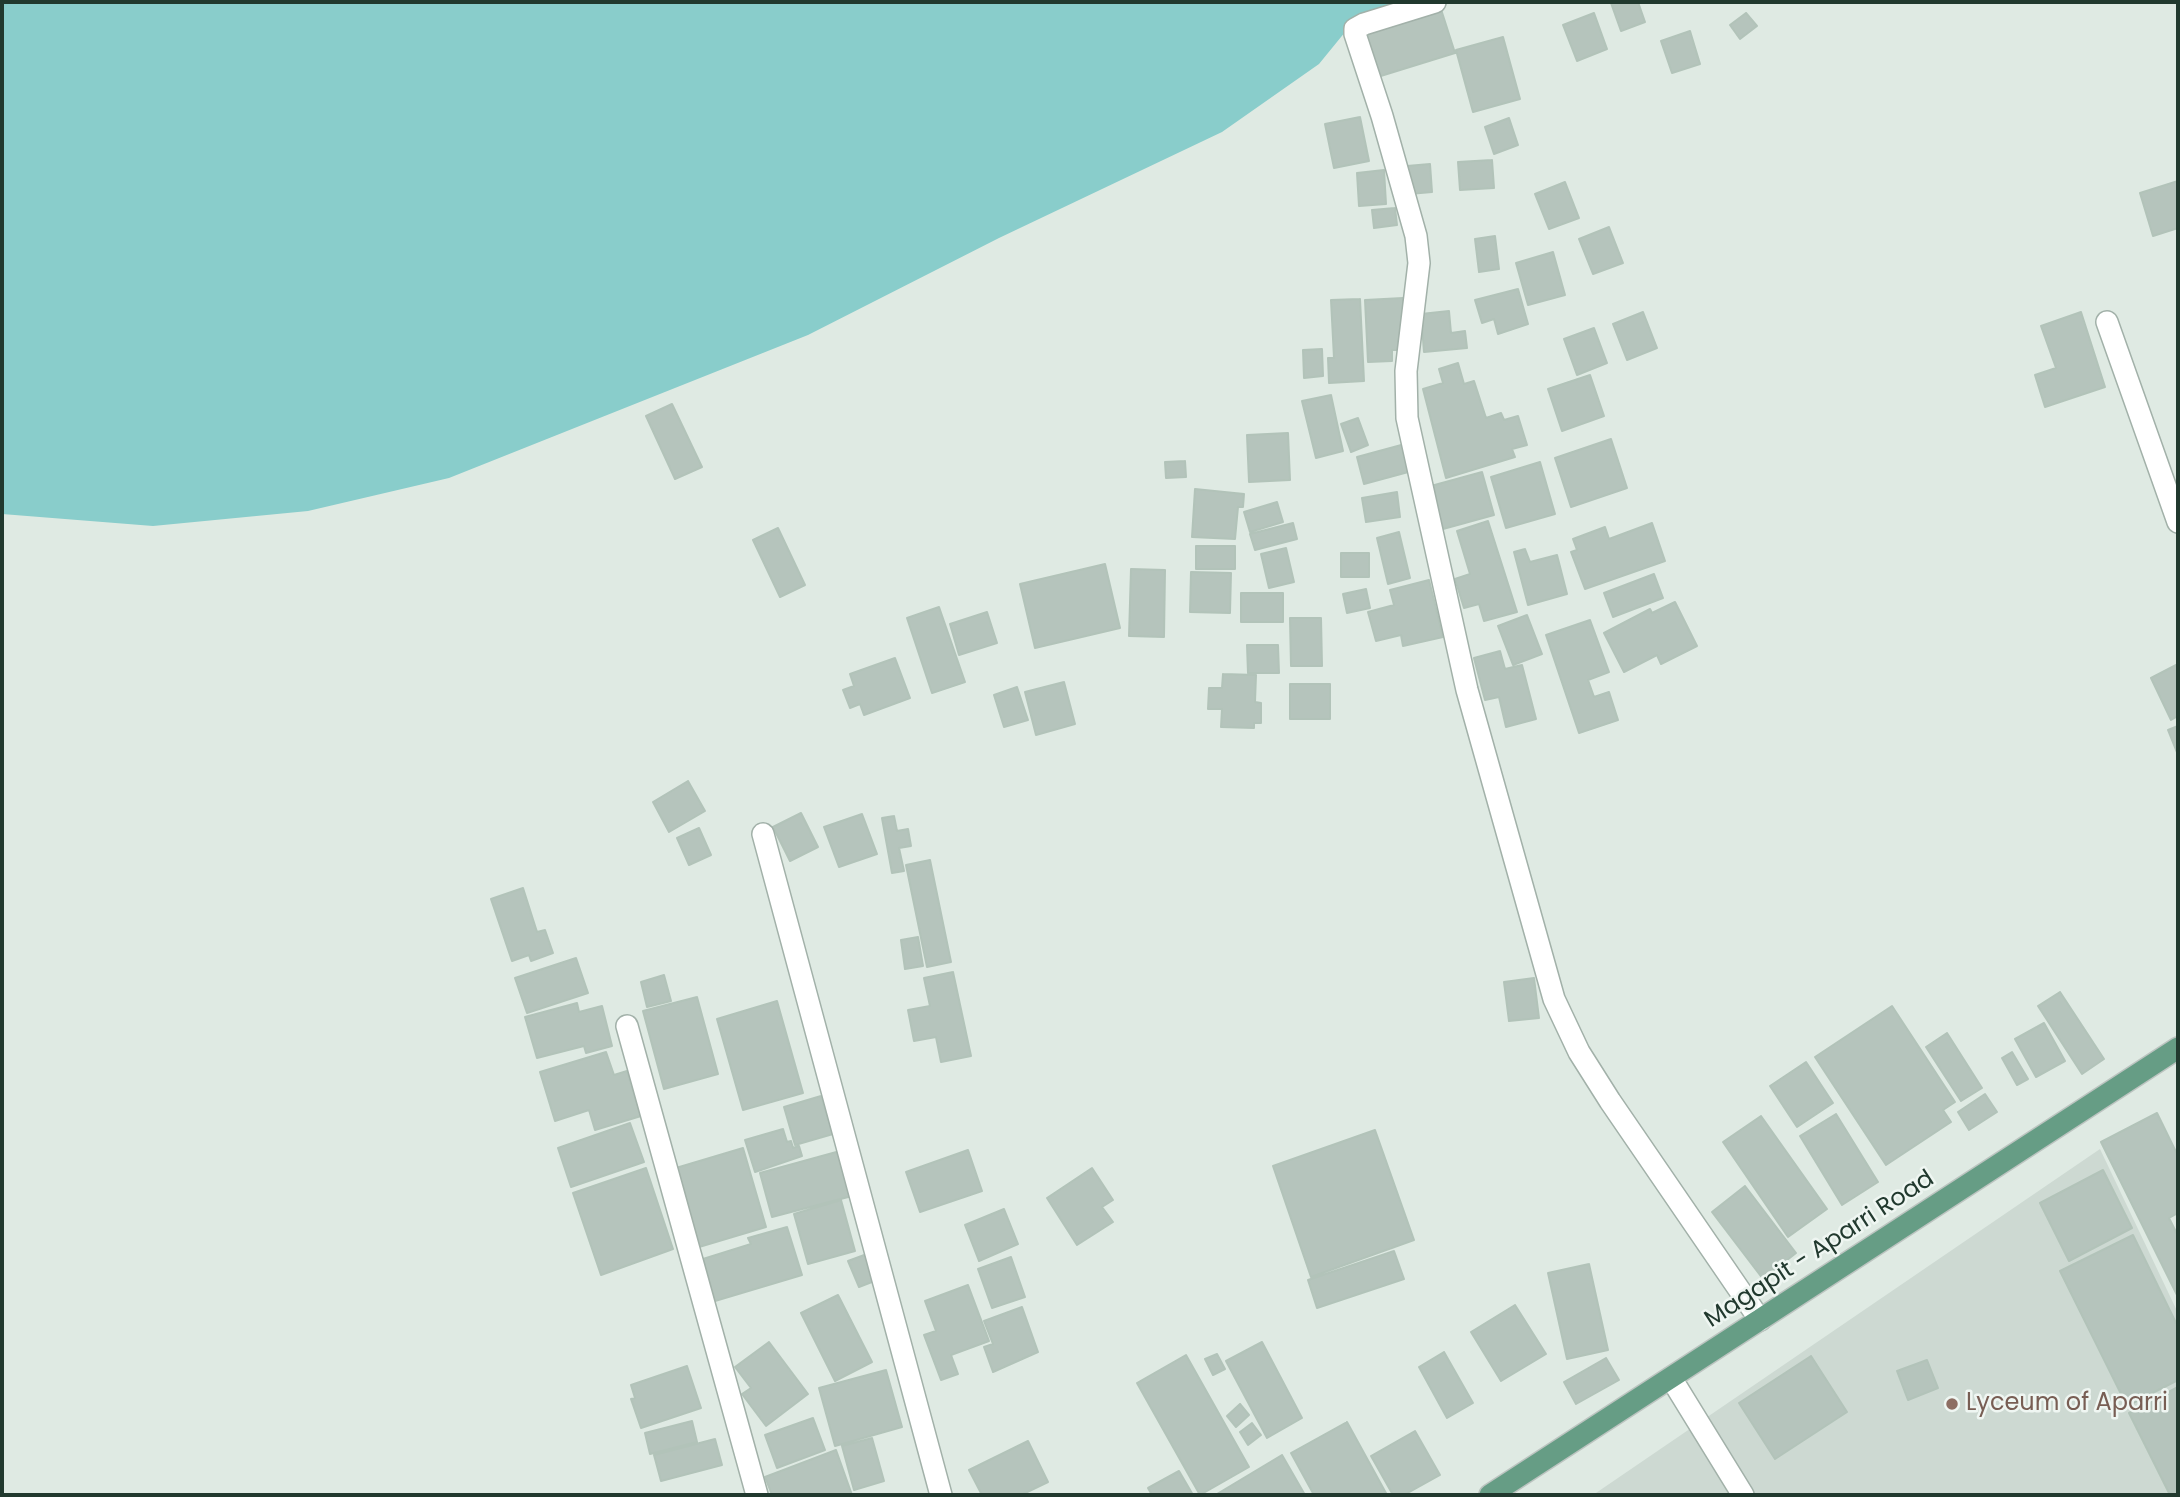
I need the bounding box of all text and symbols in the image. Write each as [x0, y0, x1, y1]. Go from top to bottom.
street label: Magapit - Aparri Road [1700, 1165, 1940, 1335]
place label: Lyceum of Aparri [1966, 1390, 2168, 1418]
marker: Lyceum of Aparri [1944, 1396, 1960, 1412]

